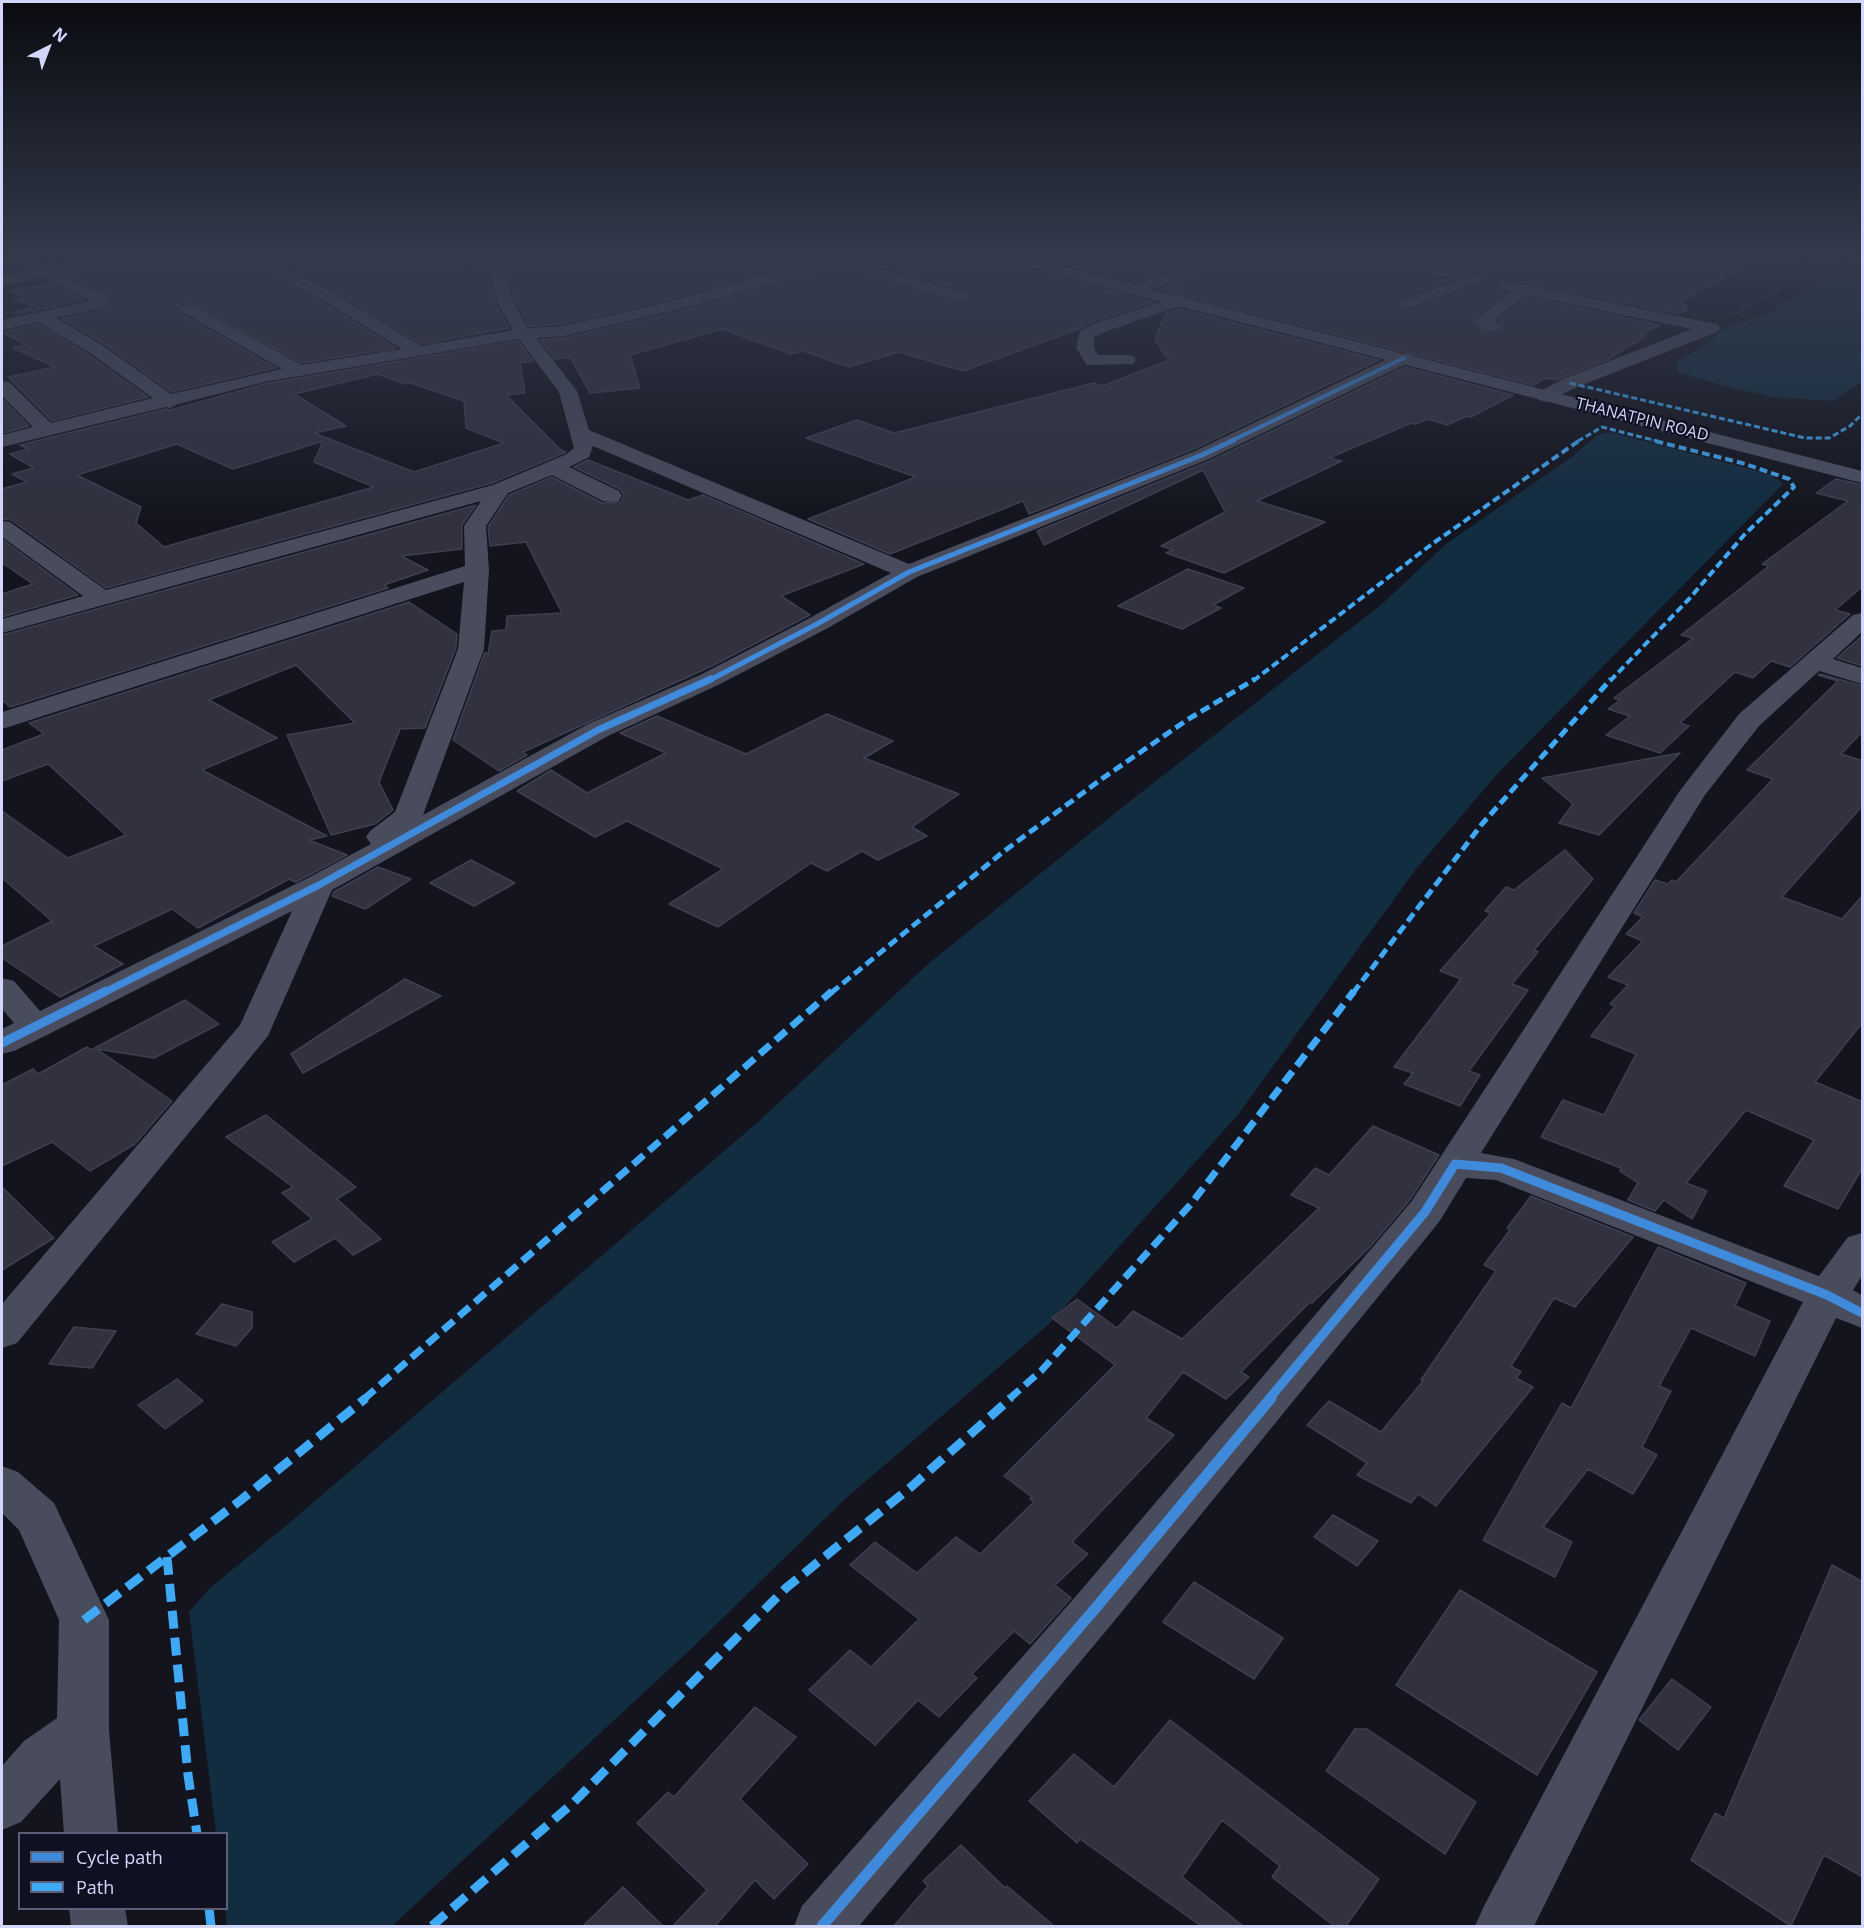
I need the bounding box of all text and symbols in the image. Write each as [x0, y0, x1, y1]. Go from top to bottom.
north arrow [18, 18, 78, 78]
text: N [48, 22, 72, 47]
street label: THANATPIN ROAD [1574, 394, 1710, 446]
legend [18, 1832, 228, 1910]
text: Cycle path [76, 1845, 163, 1869]
text: Path [76, 1875, 114, 1899]

